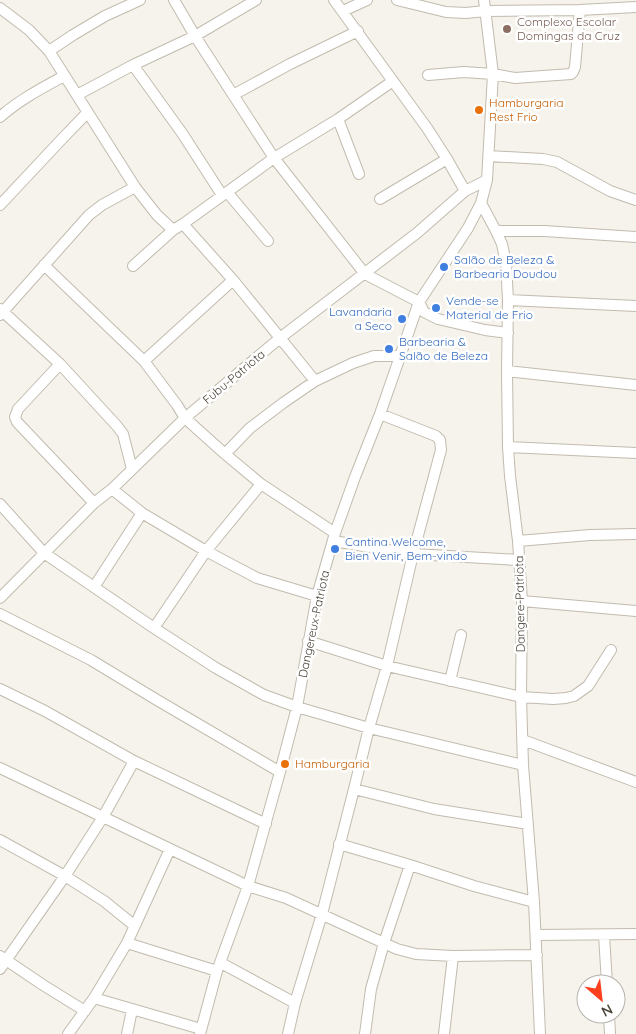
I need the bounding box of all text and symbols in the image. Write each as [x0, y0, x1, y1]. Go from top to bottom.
place label: Complexo Escolar Domingas da Cruz [517, 14, 620, 43]
marker: Complexo Escolar Domingas da Cruz [501, 23, 513, 35]
place label: Hamburgaria Rest Frio [489, 95, 564, 124]
marker: Hamburgaria Rest Frio [473, 104, 485, 116]
place label: Salão de Beleza & Barbearia Doudou [454, 252, 557, 281]
marker: Salão de Beleza & Barbearia Doudou [438, 261, 450, 273]
place label: Vende-se Material de Frio [446, 293, 533, 322]
marker: Vende-se Material de Frio [430, 302, 442, 314]
place label: Lavandaria a Seco [329, 304, 392, 333]
marker: Lavandaria a Seco [396, 313, 408, 325]
place label: Barbearia & Salão de Beleza [399, 334, 488, 363]
marker: Barbearia & Salão de Beleza [383, 343, 395, 355]
street label: Fubu-Patriota [200, 346, 268, 407]
place label: Cantina Welcome, Bien Venir, Bem-vindo [345, 534, 467, 563]
marker: Cantina Welcome, Bien Venir, Bem-vindo [329, 543, 341, 555]
street label: Dangere-Patriota [511, 555, 528, 653]
street label: Dangereux-Patriota [295, 569, 332, 679]
place label: Hamburgaria [295, 756, 370, 771]
marker: Hamburgaria [279, 758, 291, 770]
north arrow [576, 974, 626, 1024]
text: N [598, 1000, 616, 1021]

